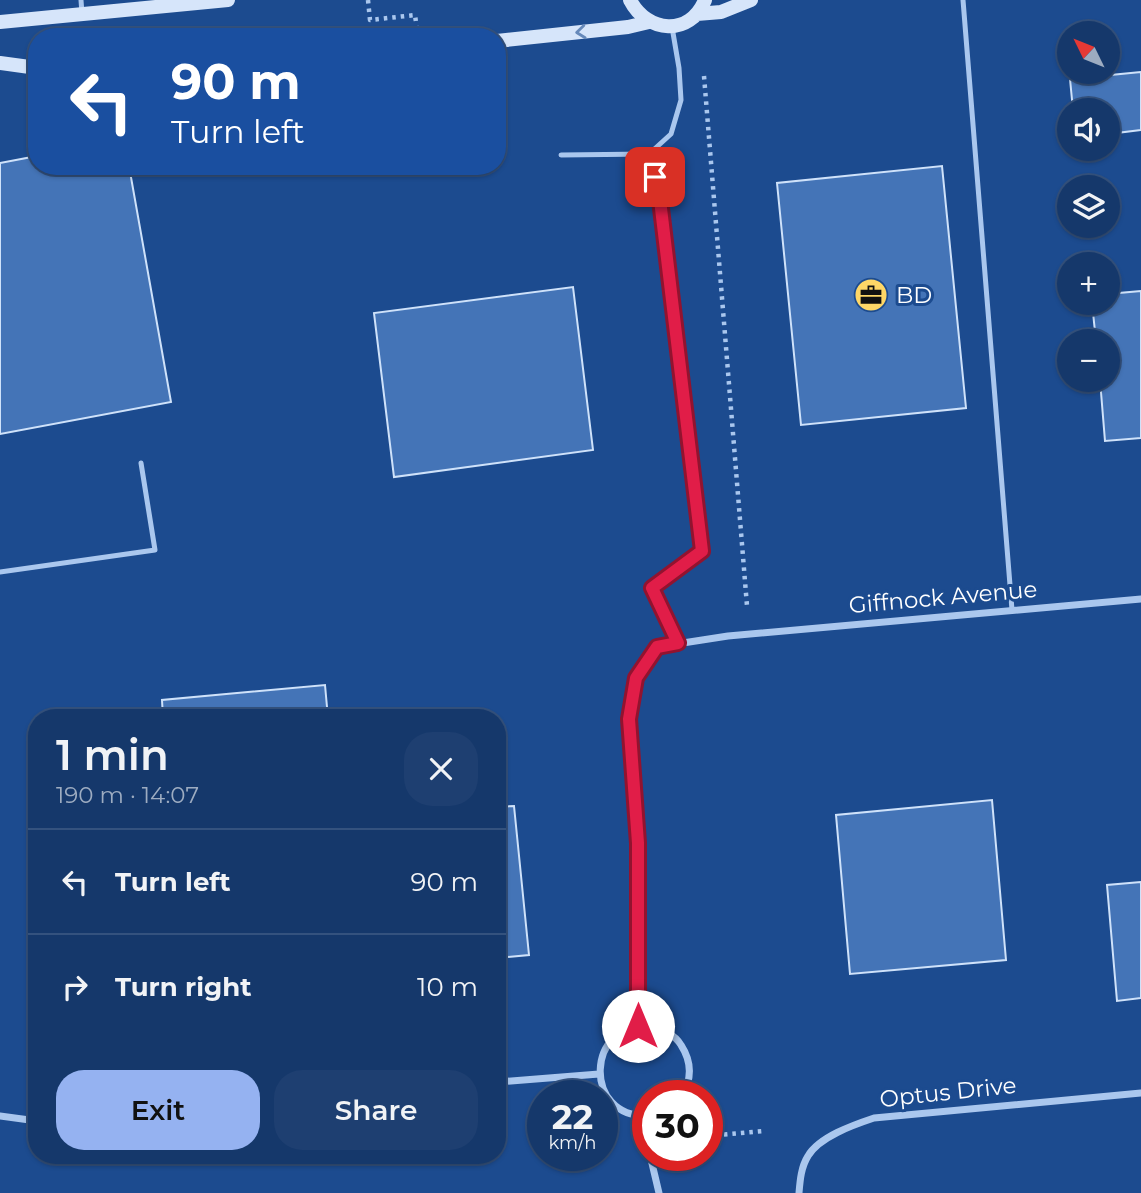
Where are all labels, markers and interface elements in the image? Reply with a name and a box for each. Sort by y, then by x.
north arrow [1057,21,1120,84]
map controls [1057,21,1120,392]
one-way arrow [576,24,587,39]
text: 90 m [171,52,301,111]
icon: left [56,56,147,147]
button: sound [1057,98,1120,161]
text: Turn left [171,112,305,151]
pin [625,147,685,207]
icon: arrive [636,158,674,196]
button: layers [1057,175,1120,238]
button: + [1057,252,1120,315]
office icon: BD [852,276,890,314]
place label: BD [896,281,932,309]
button: − [1057,329,1120,392]
street label: Giffnock Avenue [848,575,1038,619]
text: 1 min [56,729,169,781]
button: close [404,732,478,806]
text: 190 m · 14:07 [56,781,199,809]
icon: left [56,863,94,901]
text: Turn left [115,866,231,898]
text: 90 m [411,866,478,898]
icon: right [56,968,94,1006]
text: Turn right [115,971,251,1003]
text: 10 m [417,971,478,1003]
position arrow [601,989,675,1063]
button: Exit [56,1070,260,1150]
button: Share [274,1070,478,1150]
street label: Optus Drive [878,1071,1018,1113]
speed limit sign: 30 [632,1080,723,1171]
text: 22 [552,1095,593,1138]
text: km/h [548,1132,597,1154]

